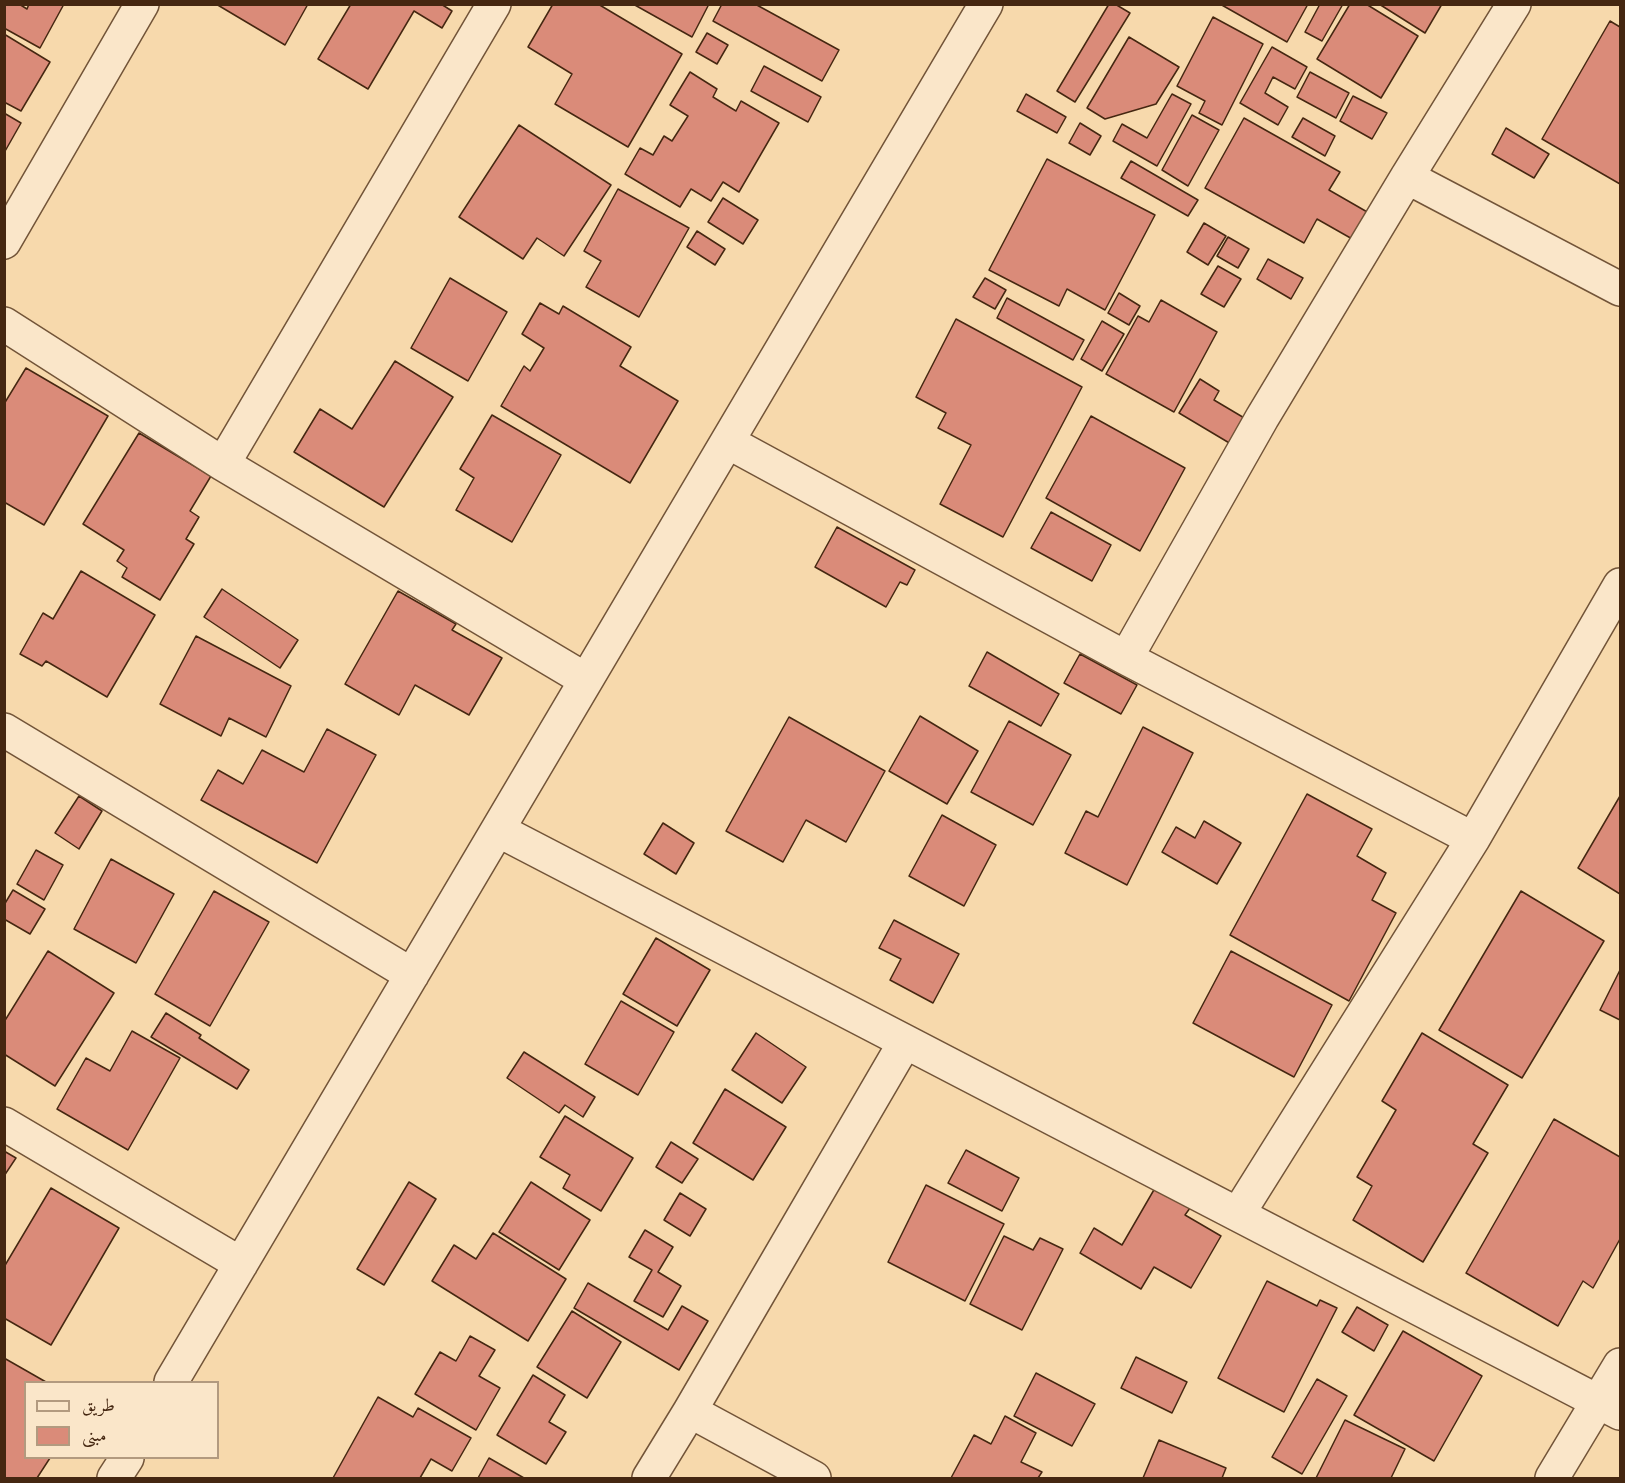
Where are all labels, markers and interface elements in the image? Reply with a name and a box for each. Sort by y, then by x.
legend [24,1381,219,1459]
text: طريق [82,1394,115,1419]
text: مبنى [82,1424,107,1449]

